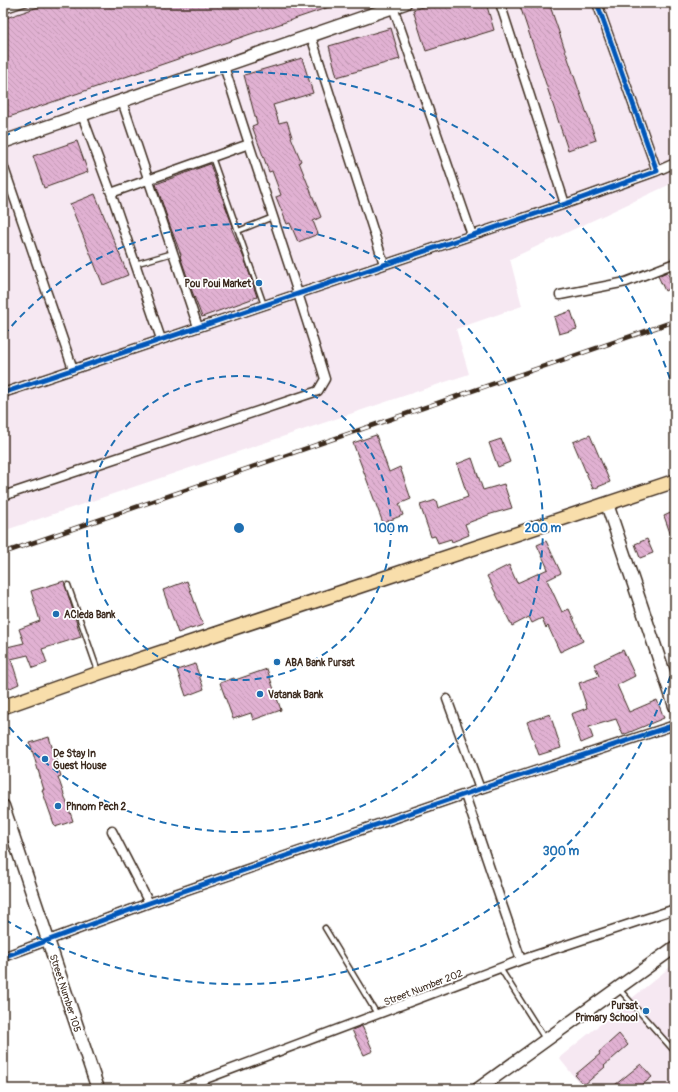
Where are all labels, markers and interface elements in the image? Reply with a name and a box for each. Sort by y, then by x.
place label: Pou Poui Market [184,278,252,290]
marker: Pou Poui Market [254,278,264,288]
centre of rings [232,521,246,535]
text: 100 m [374,521,409,536]
text: 200 m [525,521,562,536]
marker: ACleda Bank [51,609,61,619]
place label: ACleda Bank [64,609,116,621]
marker: ABA Bank Pursat [272,657,282,667]
place label: ABA Bank Pursat [285,657,355,669]
marker: Vatanak Bank [255,689,265,699]
place label: Vatanak Bank [268,689,324,701]
place label: De Stay In Guest House [53,748,107,772]
marker: De Stay In Guest House [40,754,50,764]
marker: Phnom Pech 2 [53,801,63,811]
place label: Phnom Pech 2 [66,801,127,813]
text: 300 m [543,844,580,859]
street label: Street Number 105 [47,953,83,1034]
street label: Street Number 202 [382,967,465,1008]
place label: Pursat Primary School [575,1000,639,1024]
marker: Pursat Primary School [641,1006,651,1016]

